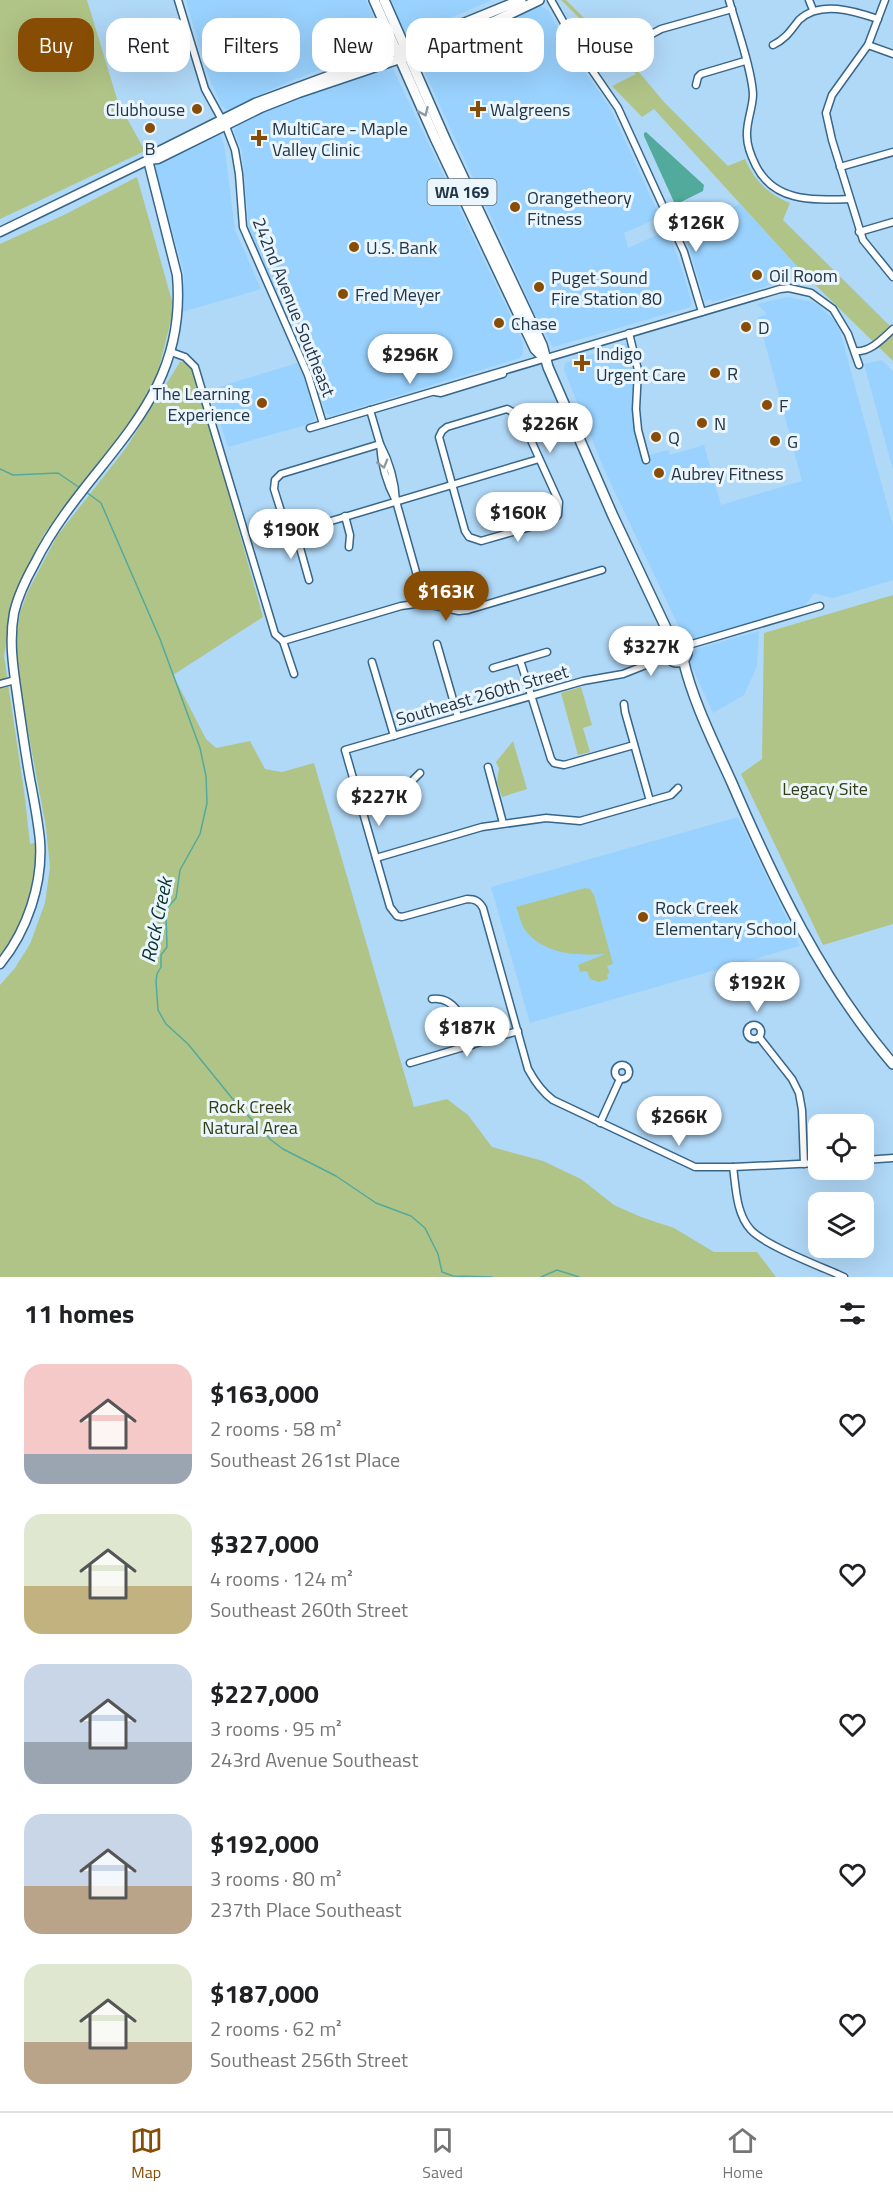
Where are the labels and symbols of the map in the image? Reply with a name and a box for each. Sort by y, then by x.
place label: Clubhouse [106,96,185,123]
place label: Walgreens [490,96,570,123]
marker: Clubhouse [190,102,204,116]
marker: Walgreens [471,102,485,116]
one-way arrow [417,106,429,117]
place label: MultiCare - Maple Valley Clinic [272,115,408,163]
marker: B [143,121,157,135]
marker: MultiCare - Maple Valley Clinic [250,129,268,147]
place label: B [144,135,156,162]
road number: WA 169 [428,179,496,205]
place label: Orangetheory Fitness [527,184,632,232]
marker: Orangetheory Fitness [508,200,522,214]
pin: $126K [654,202,738,253]
street label: 242nd Avenue Southeast [246,213,343,401]
place label: U.S. Bank [366,234,438,261]
marker: U.S. Bank [347,240,361,254]
place label: Oil Room [769,262,838,289]
place label: Puget Sound Fire Station 80 [551,264,662,312]
marker: Oil Room [750,268,764,282]
marker: Puget Sound Fire Station 80 [532,280,546,294]
place label: Fred Meyer [355,281,441,308]
marker: Fred Meyer [336,287,350,301]
place label: Chase [511,310,557,337]
place label: D [758,314,770,341]
marker: Chase [492,316,506,330]
marker: D [739,320,753,334]
pin: $296K [368,334,452,385]
place label: Indigo Urgent Care [596,340,686,388]
marker: Indigo Urgent Care [573,354,591,372]
place label: R [727,360,738,387]
marker: R [708,366,722,380]
place label: The Learning Experience [152,380,250,428]
place label: F [779,392,788,419]
marker: The Learning Experience [255,396,269,410]
marker: F [760,398,774,412]
pin: $226K [508,403,592,454]
place label: N [714,410,726,437]
marker: N [695,416,709,430]
place label: Q [668,424,680,451]
place label: G [787,428,798,455]
marker: Q [649,430,663,444]
marker: G [768,434,782,448]
one-way arrow [376,458,388,469]
place label: Aubrey Fitness [671,460,784,487]
marker: Aubrey Fitness [652,466,666,480]
pin: $160K [476,492,560,543]
pin: $190K [249,509,333,560]
pin: $163K [404,571,488,622]
pin: $327K [609,626,693,677]
street label: Southeast 260th Street [393,657,572,733]
park label: Legacy Site [782,775,868,802]
pin: $227K [337,776,421,827]
water label: Rock Creek [132,873,181,965]
place label: Rock Creek Elementary School [655,894,797,942]
marker: Rock Creek Elementary School [636,910,650,924]
pin: $192K [715,962,799,1013]
pin: $187K [425,1007,509,1058]
park label: Rock Creek Natural Area [202,1093,298,1141]
pin: $266K [637,1096,721,1147]

